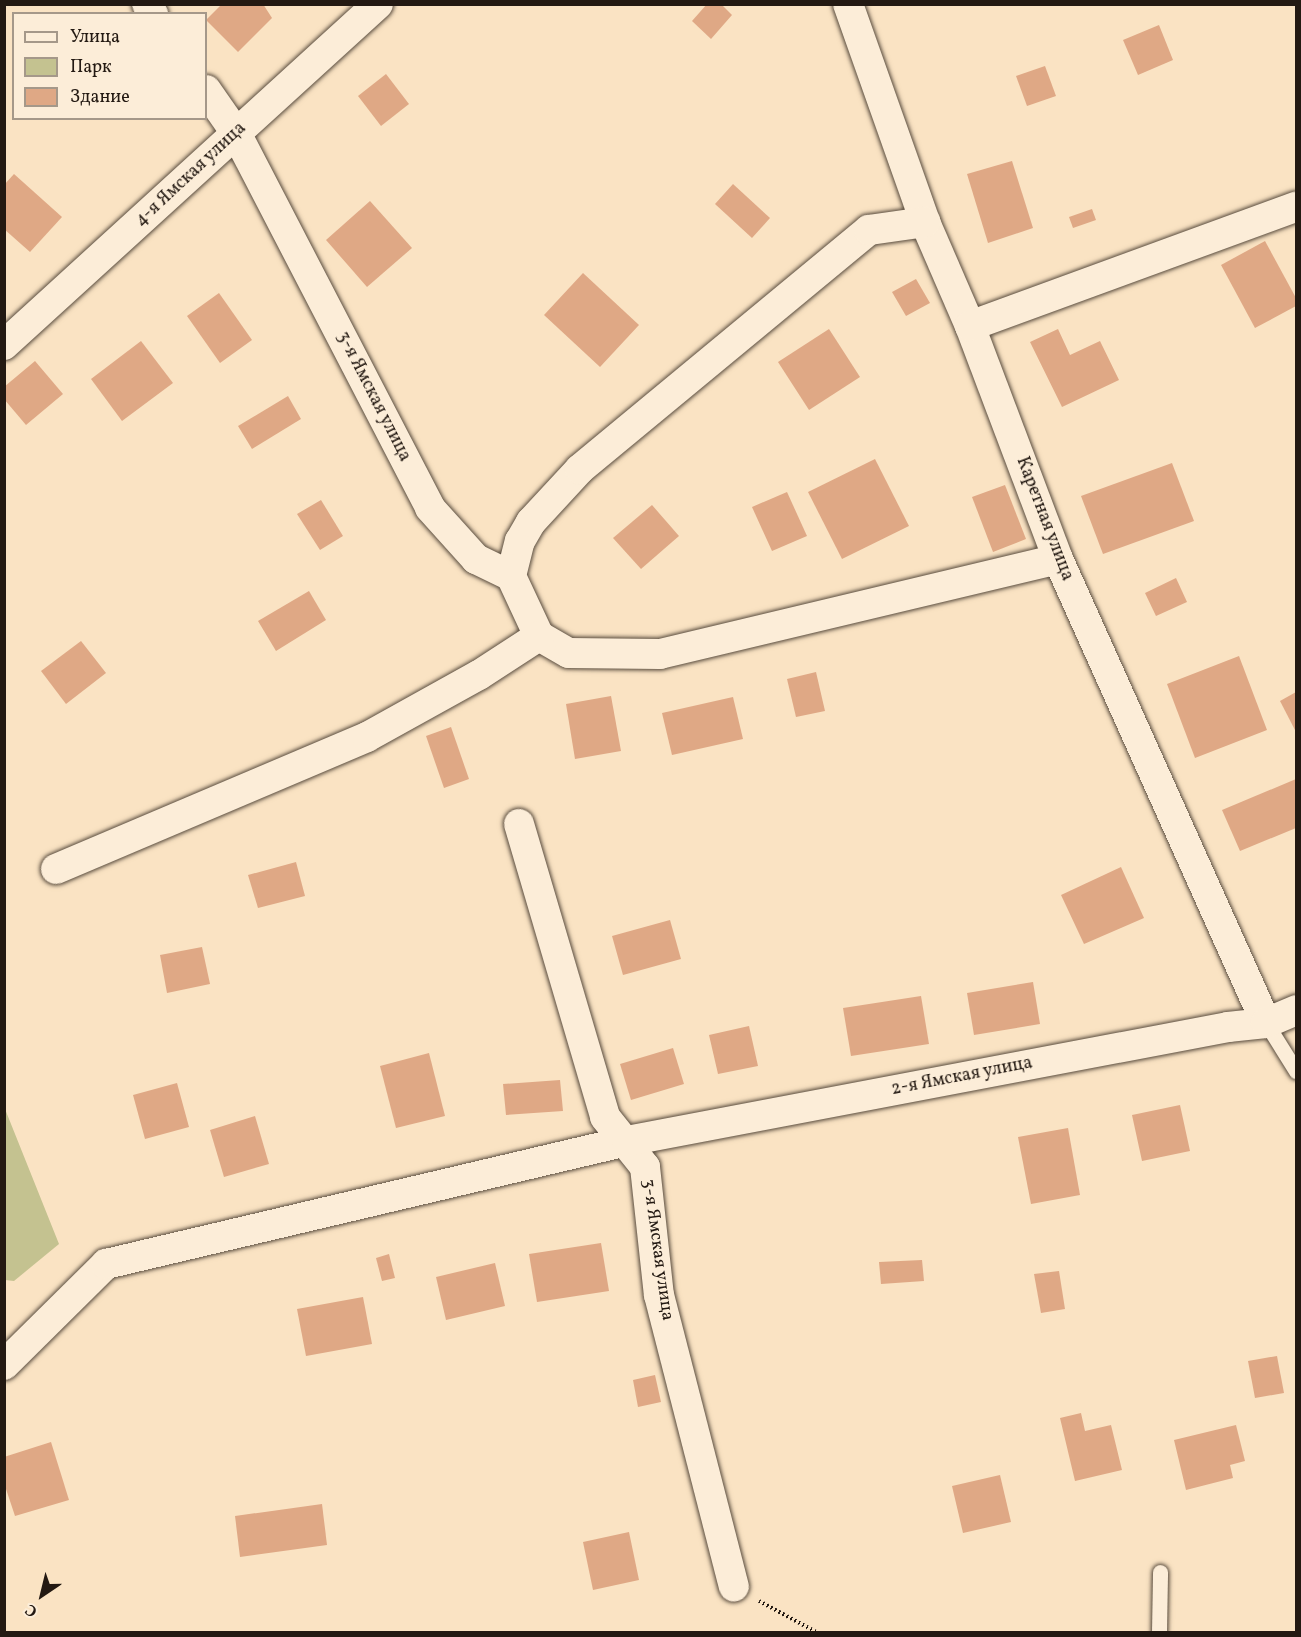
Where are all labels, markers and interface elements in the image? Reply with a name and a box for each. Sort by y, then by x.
legend [12,12,207,120]
text: Улица [70,25,120,50]
text: Парк [70,55,112,80]
text: Здание [70,85,130,110]
street label: 4-я Ямская улица [131,118,251,232]
street label: 3-я Ямская улица [331,328,415,466]
street label: Каретная улица [1010,454,1078,584]
street label: 2-я Ямская улица [889,1053,1035,1101]
street label: 3-я Ямская улица [636,1178,678,1322]
north arrow [12,1565,72,1625]
text: С [21,1598,42,1622]

